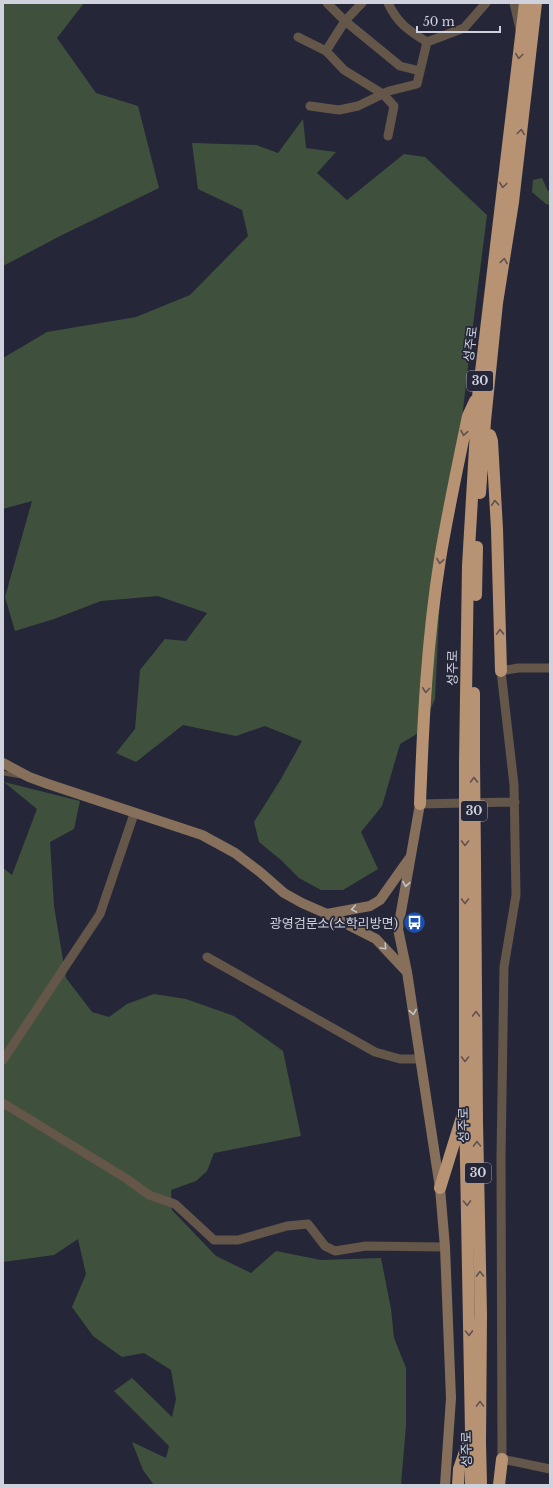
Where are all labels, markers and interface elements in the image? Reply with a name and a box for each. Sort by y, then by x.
scale bar [417,8,500,34]
text: 50 m [423,14,455,29]
one-way arrow [514,53,523,59]
one-way arrow [517,129,526,135]
one-way arrow [499,182,508,188]
one-way arrow [499,258,508,264]
street label: 성주로 [460,325,481,363]
road number: 30 [467,371,493,391]
one-way arrow [461,430,469,436]
one-way arrow [490,499,499,506]
one-way arrow [436,558,445,564]
one-way arrow [495,629,504,635]
street label: 성주로 [444,650,461,686]
one-way arrow [421,687,430,693]
one-way arrow [470,777,478,783]
road number: 30 [461,801,487,821]
one-way arrow [461,840,469,846]
one-way arrow [402,881,411,887]
one-way arrow [461,898,469,904]
one-way arrow [351,904,357,913]
bus stop icon: 광영검문소(소학리방면) [401,910,427,936]
place label: 광영검문소(소학리방면) [270,915,398,932]
one-way arrow [379,942,387,950]
one-way arrow [408,1009,417,1015]
one-way arrow [472,1011,480,1017]
one-way arrow [461,1056,469,1062]
street label: 성주로 [455,1107,472,1143]
one-way arrow [473,1141,481,1147]
road number: 30 [465,1163,491,1183]
one-way arrow [463,1200,471,1206]
one-way arrow [476,1271,484,1277]
one-way arrow [465,1330,473,1336]
one-way arrow [476,1401,484,1407]
street label: 성주로 [458,1431,475,1467]

